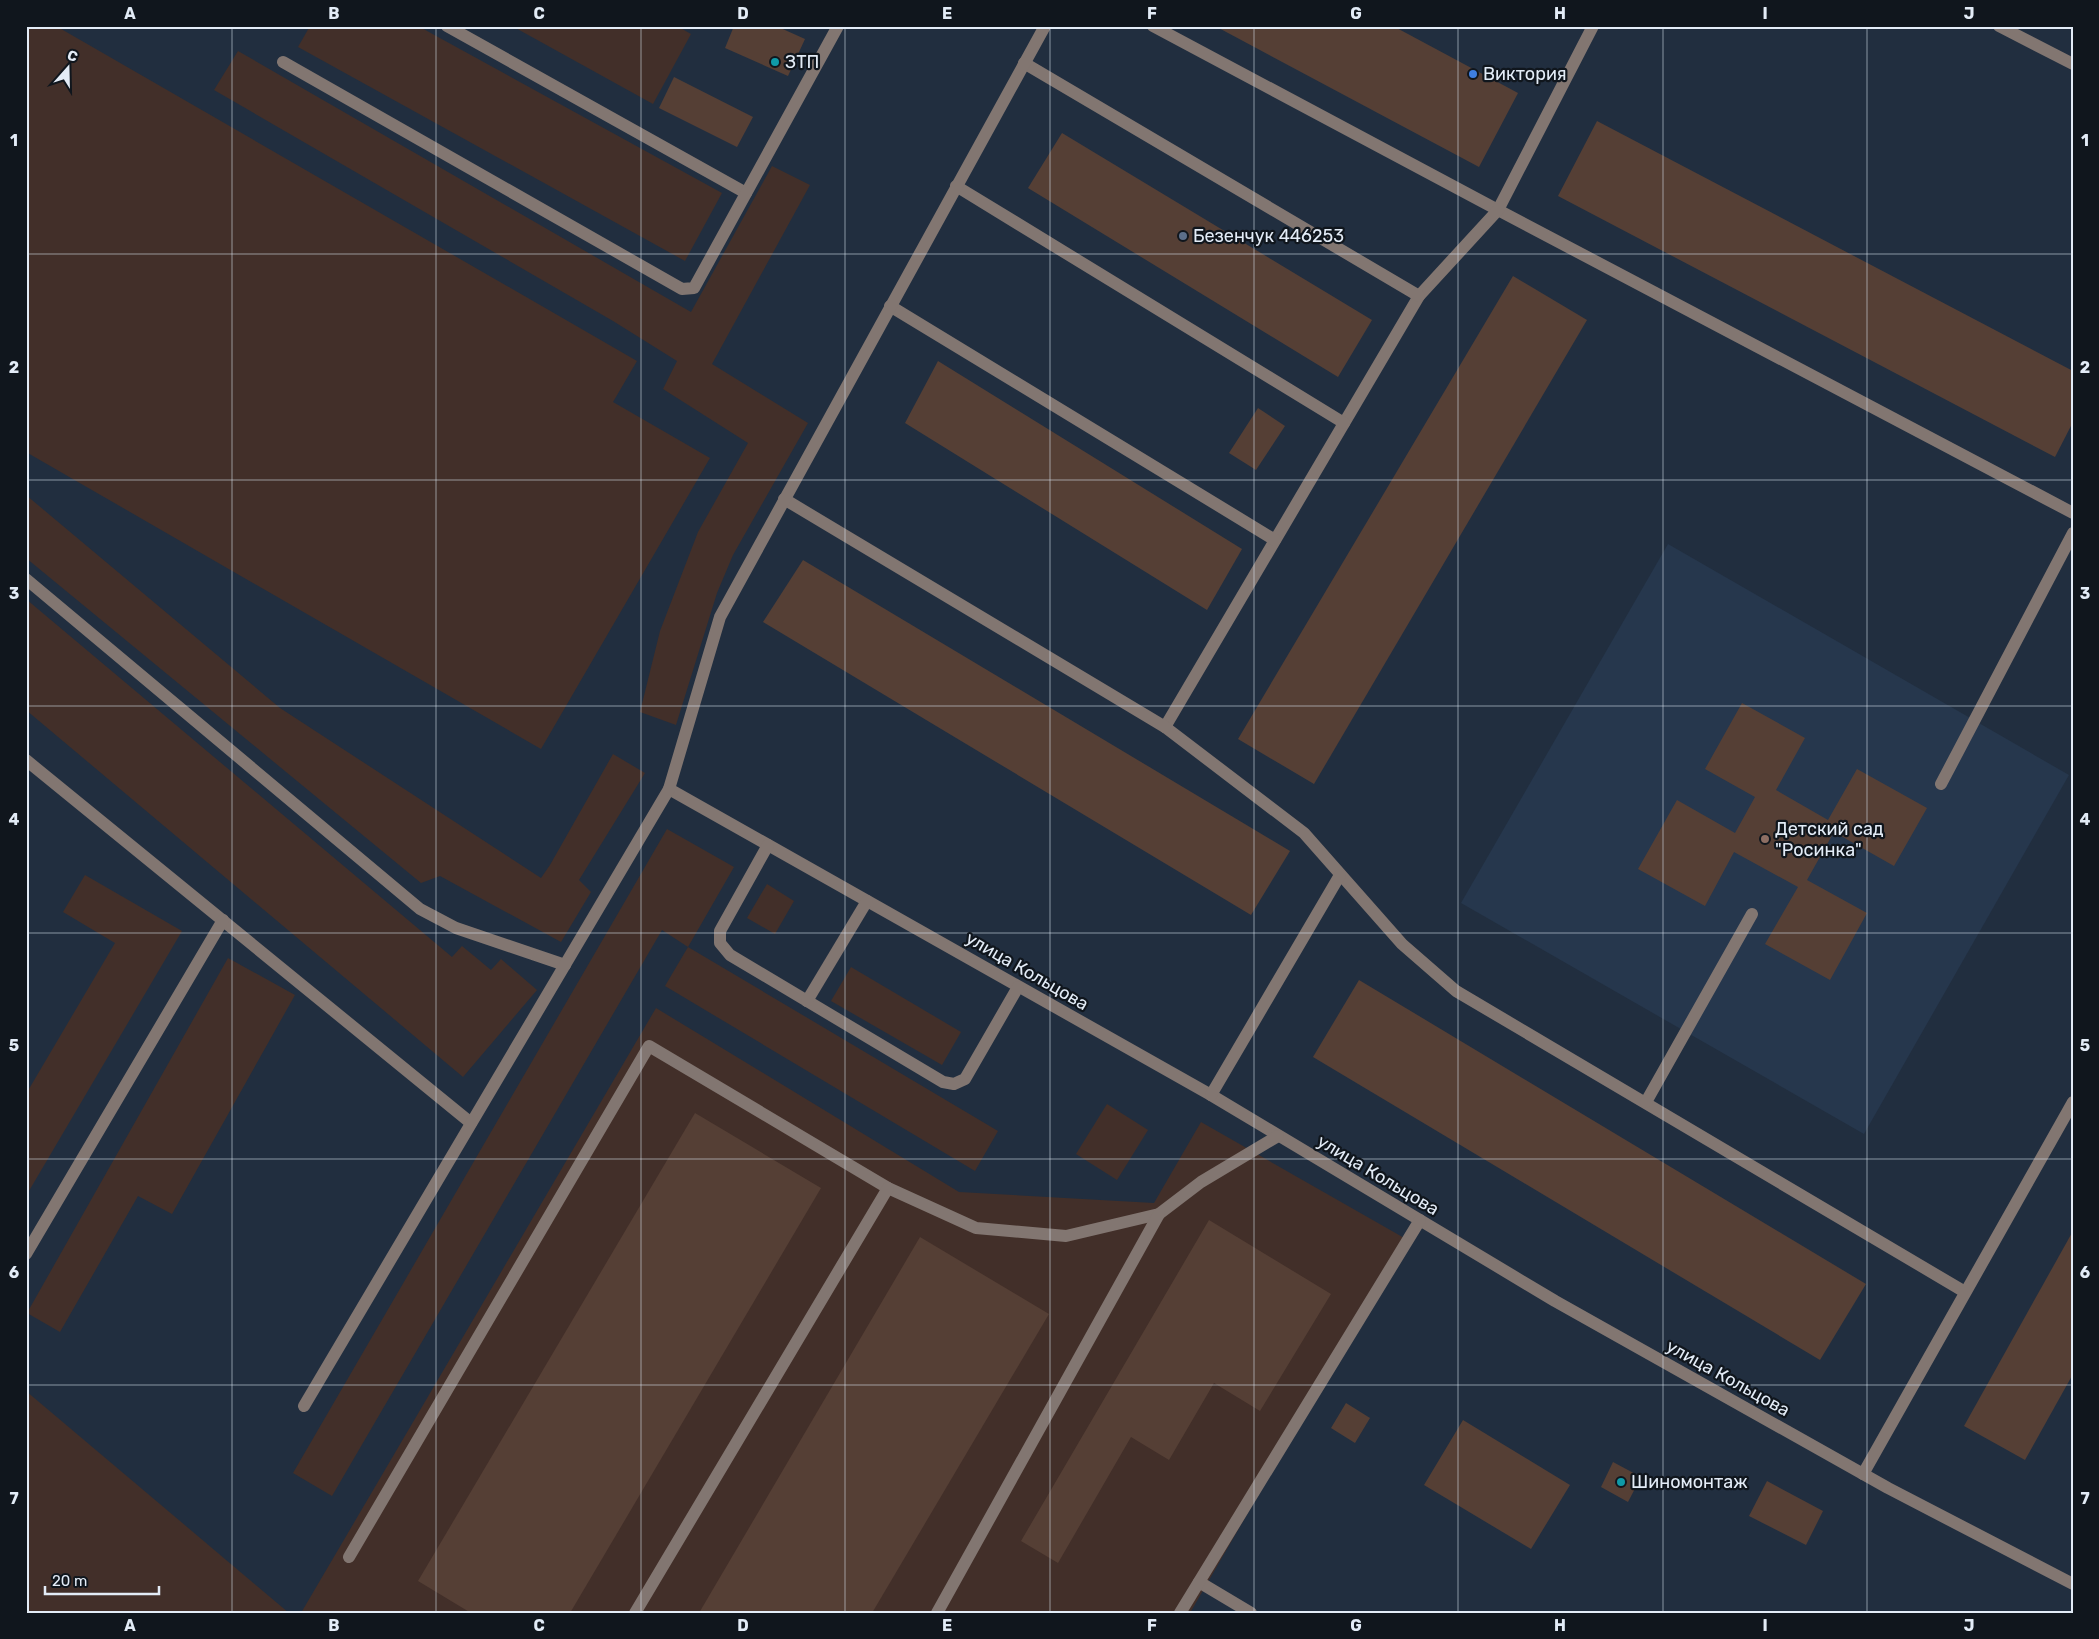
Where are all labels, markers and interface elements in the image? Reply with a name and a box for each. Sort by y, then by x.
text: A [124,4,136,23]
text: B [328,4,340,23]
text: C [533,4,545,23]
text: D [737,4,749,23]
text: E [942,4,952,23]
text: F [1147,4,1157,23]
text: G [1350,4,1362,23]
text: H [1554,4,1566,23]
text: I [1762,4,1768,23]
text: J [1964,4,1974,23]
north arrow [42,42,92,92]
text: С [65,47,80,66]
place label: ЗТП [785,51,819,73]
marker: ЗТП [769,56,781,68]
place label: Виктория [1483,63,1567,85]
marker: Виктория [1467,68,1479,80]
text: 1 [10,131,18,150]
text: 1 [2081,131,2089,150]
place label: Безенчук 446253 [1193,225,1344,247]
marker: Безенчук 446253 [1177,230,1189,242]
text: 2 [9,358,19,377]
text: 2 [2080,358,2090,377]
text: 3 [9,584,19,603]
text: 3 [2080,584,2090,603]
text: 4 [9,810,20,829]
text: 4 [2080,810,2091,829]
place label: Детский сад "Росинка" [1775,818,1884,861]
marker: Детский сад "Росинка" [1759,833,1771,845]
street label: улица Кольцова [962,927,1092,1015]
text: 5 [9,1036,19,1055]
text: 5 [2080,1036,2090,1055]
street label: улица Кольцова [1313,1130,1443,1220]
text: 6 [9,1263,19,1282]
text: 6 [2080,1263,2090,1282]
street label: улица Кольцова [1662,1335,1794,1421]
place label: Шиномонтаж [1631,1471,1748,1493]
marker: Шиномонтаж [1615,1476,1627,1488]
text: 7 [9,1489,19,1508]
text: 7 [2080,1489,2090,1508]
scale bar [45,1564,159,1596]
text: 20 m [52,1572,87,1590]
text: A [124,1616,136,1635]
text: B [328,1616,340,1635]
text: C [533,1616,545,1635]
text: D [737,1616,749,1635]
text: E [942,1616,952,1635]
text: F [1147,1616,1157,1635]
text: G [1350,1616,1362,1635]
text: H [1554,1616,1566,1635]
text: I [1762,1616,1768,1635]
text: J [1964,1616,1974,1635]

